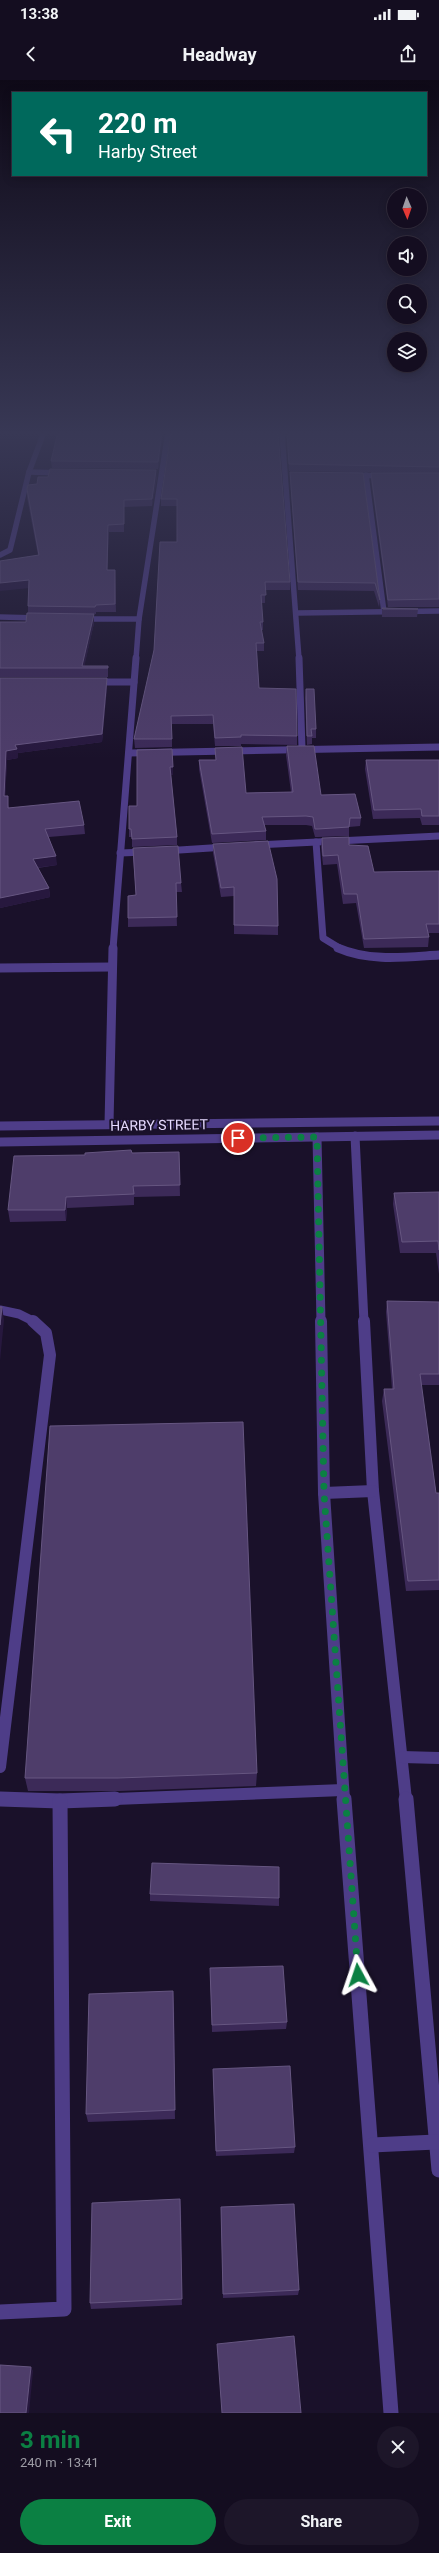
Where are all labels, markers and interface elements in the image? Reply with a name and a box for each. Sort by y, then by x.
text: 13:38 [20,5,59,23]
icon: back [20,43,42,65]
icon: share [397,43,419,65]
text: Headway [183,44,256,65]
text: 220 m [98,107,177,140]
icon: left [32,108,84,160]
text: Harby Street [98,141,197,162]
north arrow [387,188,427,228]
map controls [387,188,427,372]
button: sound [387,236,427,276]
button: search [387,284,427,324]
button: layers [387,332,427,372]
street label: HARBY STREET [110,1116,209,1134]
pin [221,1121,255,1155]
icon: arrive [227,1127,249,1149]
position arrow [337,1954,379,1996]
text: 3 min [20,2426,80,2454]
button: close [377,2426,419,2468]
text: 240 m · 13:41 [20,2455,99,2470]
button: Exit [20,2499,216,2545]
button: Share [224,2499,419,2545]

